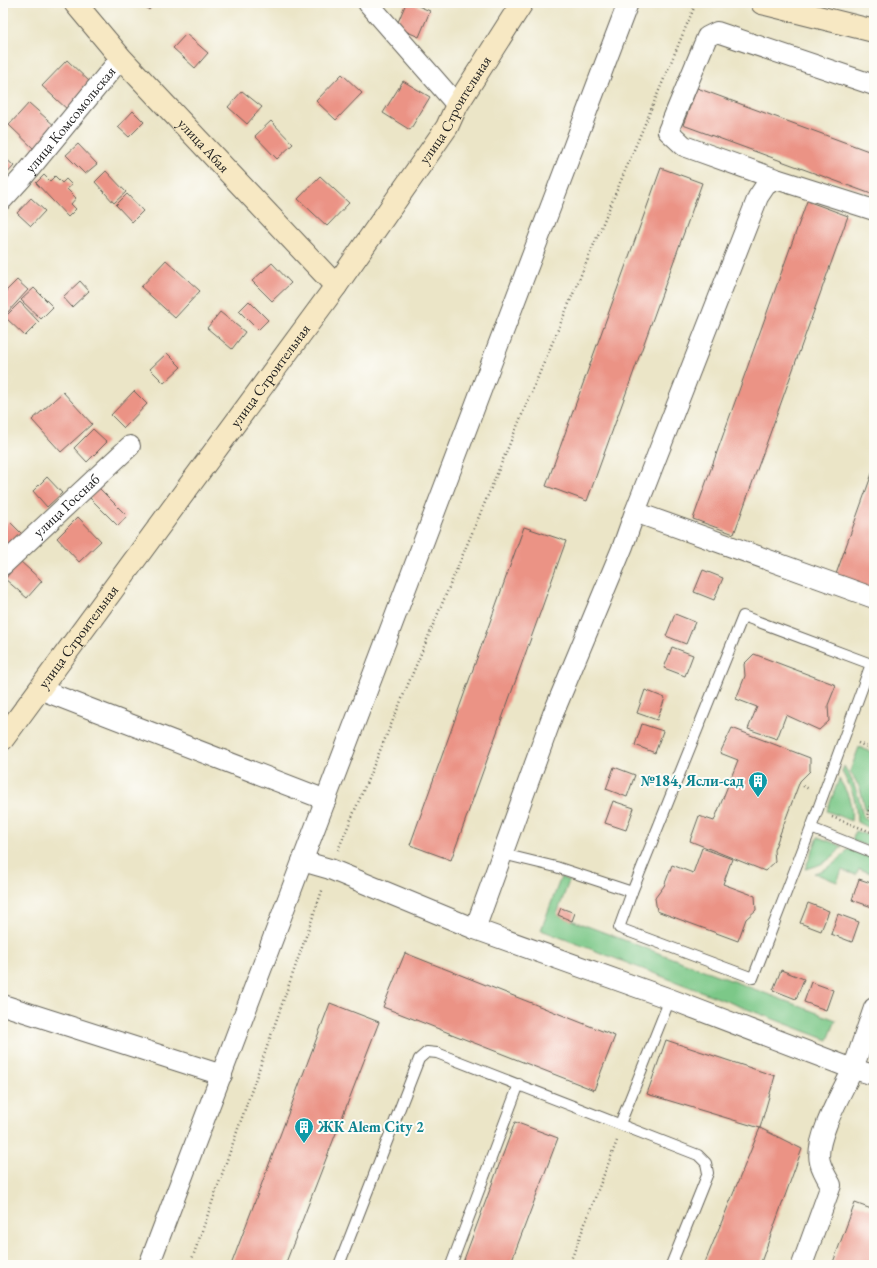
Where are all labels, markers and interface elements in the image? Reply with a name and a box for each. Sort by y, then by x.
street label: улица Строительная [414,52,495,167]
street label: улица Комсомольская [20,62,120,177]
street label: улица Абая [174,114,234,176]
street label: улица Строительная [225,320,314,431]
street label: улица Госснаб [29,469,103,541]
street label: улица Строительная [34,581,122,692]
building icon: №184, Ясли-сад [747,770,769,798]
place label: №184, Ясли-сад [641,771,744,790]
building icon: ЖК Alem City 2 [293,1116,315,1144]
place label: ЖК Alem City 2 [317,1117,424,1136]

